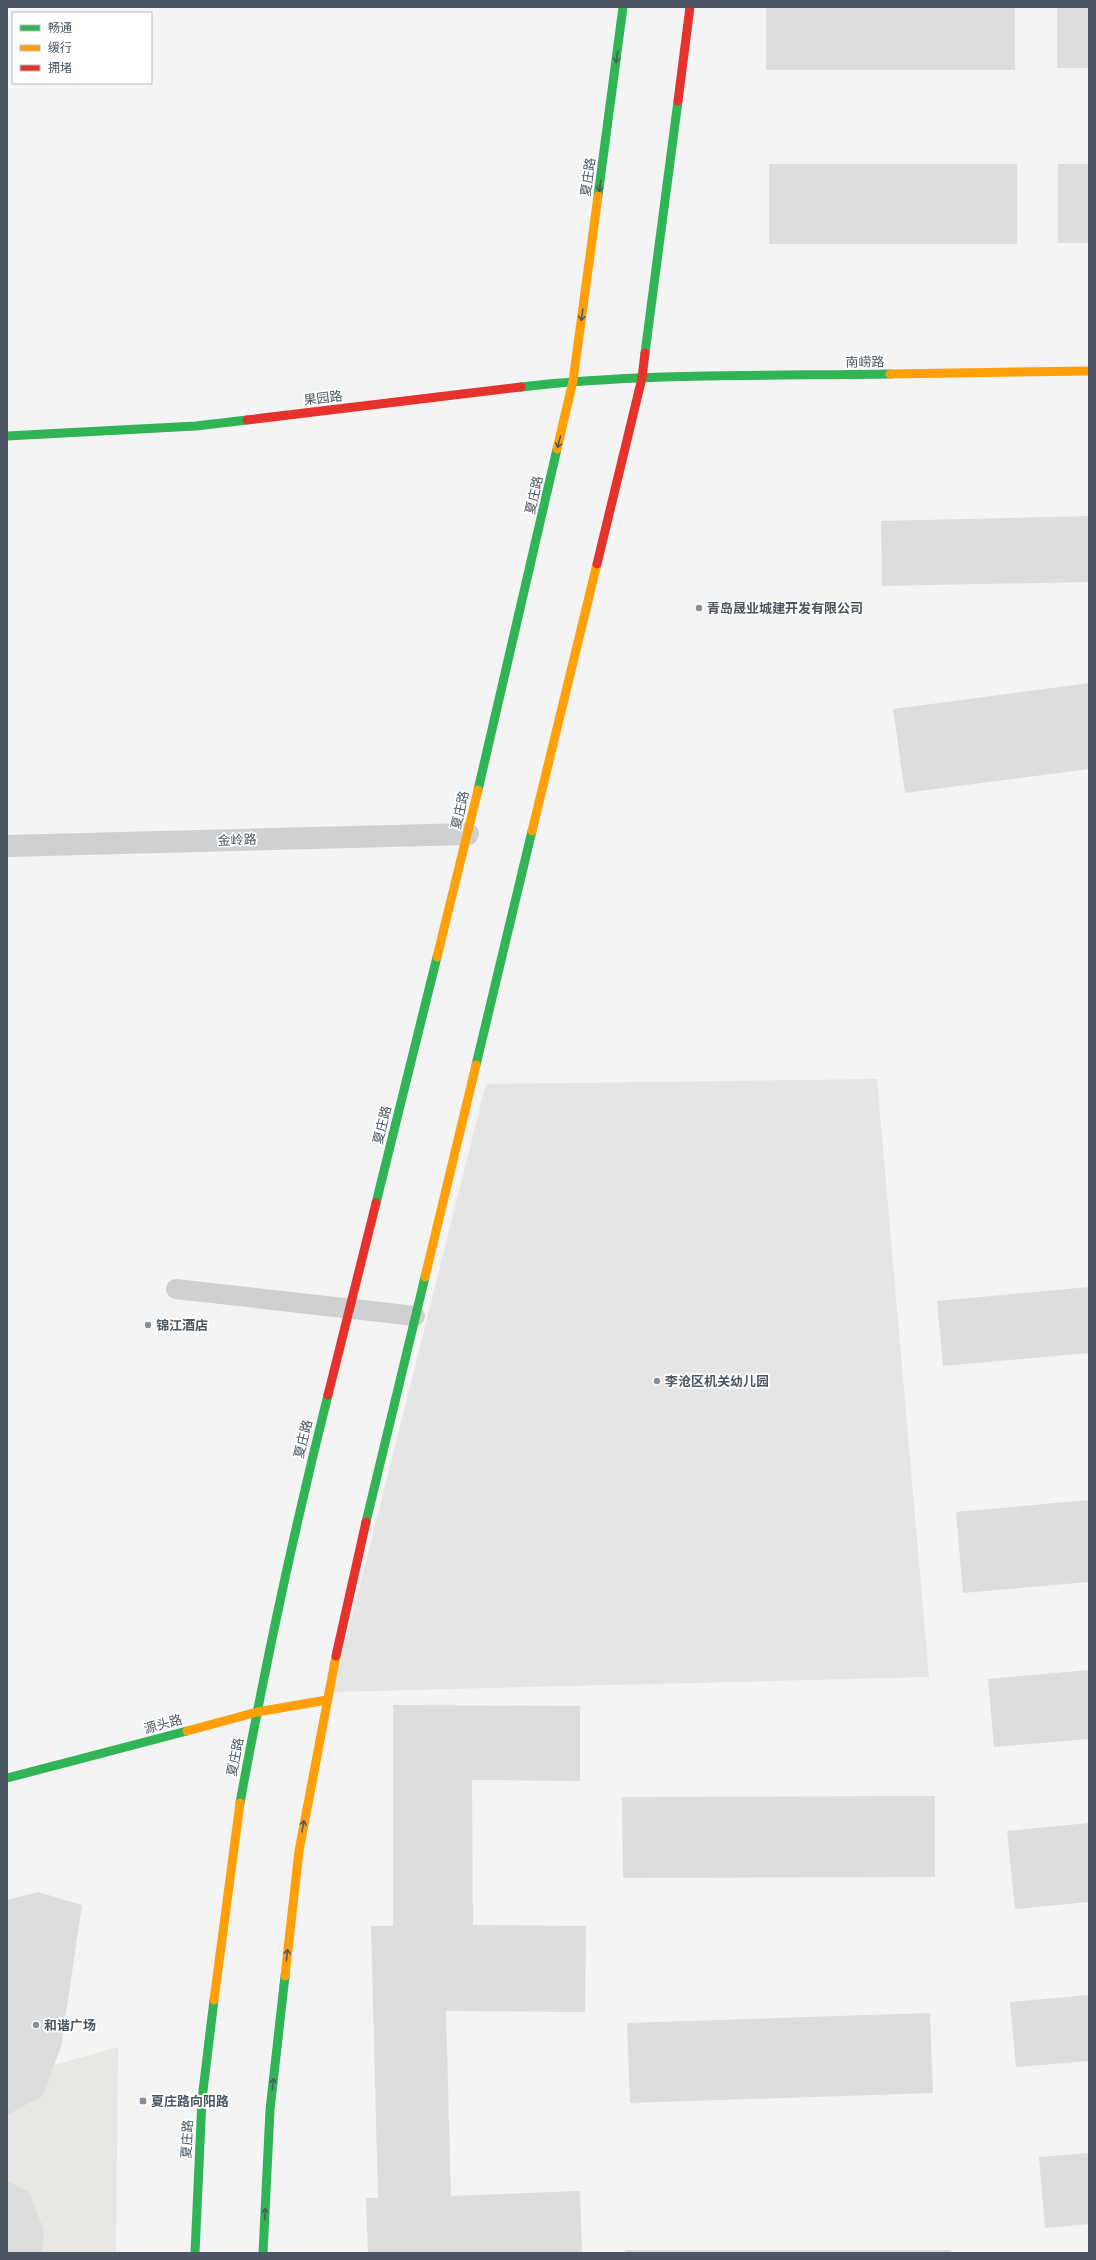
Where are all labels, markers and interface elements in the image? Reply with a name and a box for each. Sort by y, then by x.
legend [12,12,152,84]
text: 畅通 [48,21,72,35]
text: 缓行 [48,41,72,55]
one-way arrow [613,50,621,63]
text: 拥堵 [48,61,72,75]
street label: 夏庄路 [578,157,598,197]
one-way arrow [596,179,604,192]
one-way arrow [578,308,586,321]
street label: 南崂路 [845,354,885,370]
street label: 果园路 [303,388,343,408]
one-way arrow [555,436,563,449]
street label: 夏庄路 [522,474,546,516]
place label: 青岛晟业城建开发有限公司 [707,601,863,616]
marker: 青岛晟业城建开发有限公司 [694,603,704,613]
street label: 夏庄路 [448,789,472,831]
street label: 金岭路 [217,832,257,848]
street label: 夏庄路 [370,1104,394,1146]
place label: 锦江酒店 [156,1318,208,1333]
marker: 锦江酒店 [143,1320,153,1330]
place label: 李沧区机关幼儿园 [665,1374,769,1389]
marker: 李沧区机关幼儿园 [652,1376,662,1386]
street label: 夏庄路 [291,1418,315,1460]
street label: 源头路 [142,1712,184,1736]
street label: 夏庄路 [224,1736,246,1778]
one-way arrow [300,1820,308,1833]
one-way arrow [283,1949,291,1962]
place label: 和谐广场 [44,2018,96,2033]
marker: 和谐广场 [31,2020,41,2030]
one-way arrow [269,2078,277,2091]
place label: 夏庄路向阳路 [151,2094,229,2109]
marker: 夏庄路向阳路 [138,2096,148,2106]
street label: 夏庄路 [178,2119,196,2159]
one-way arrow [261,2208,269,2221]

